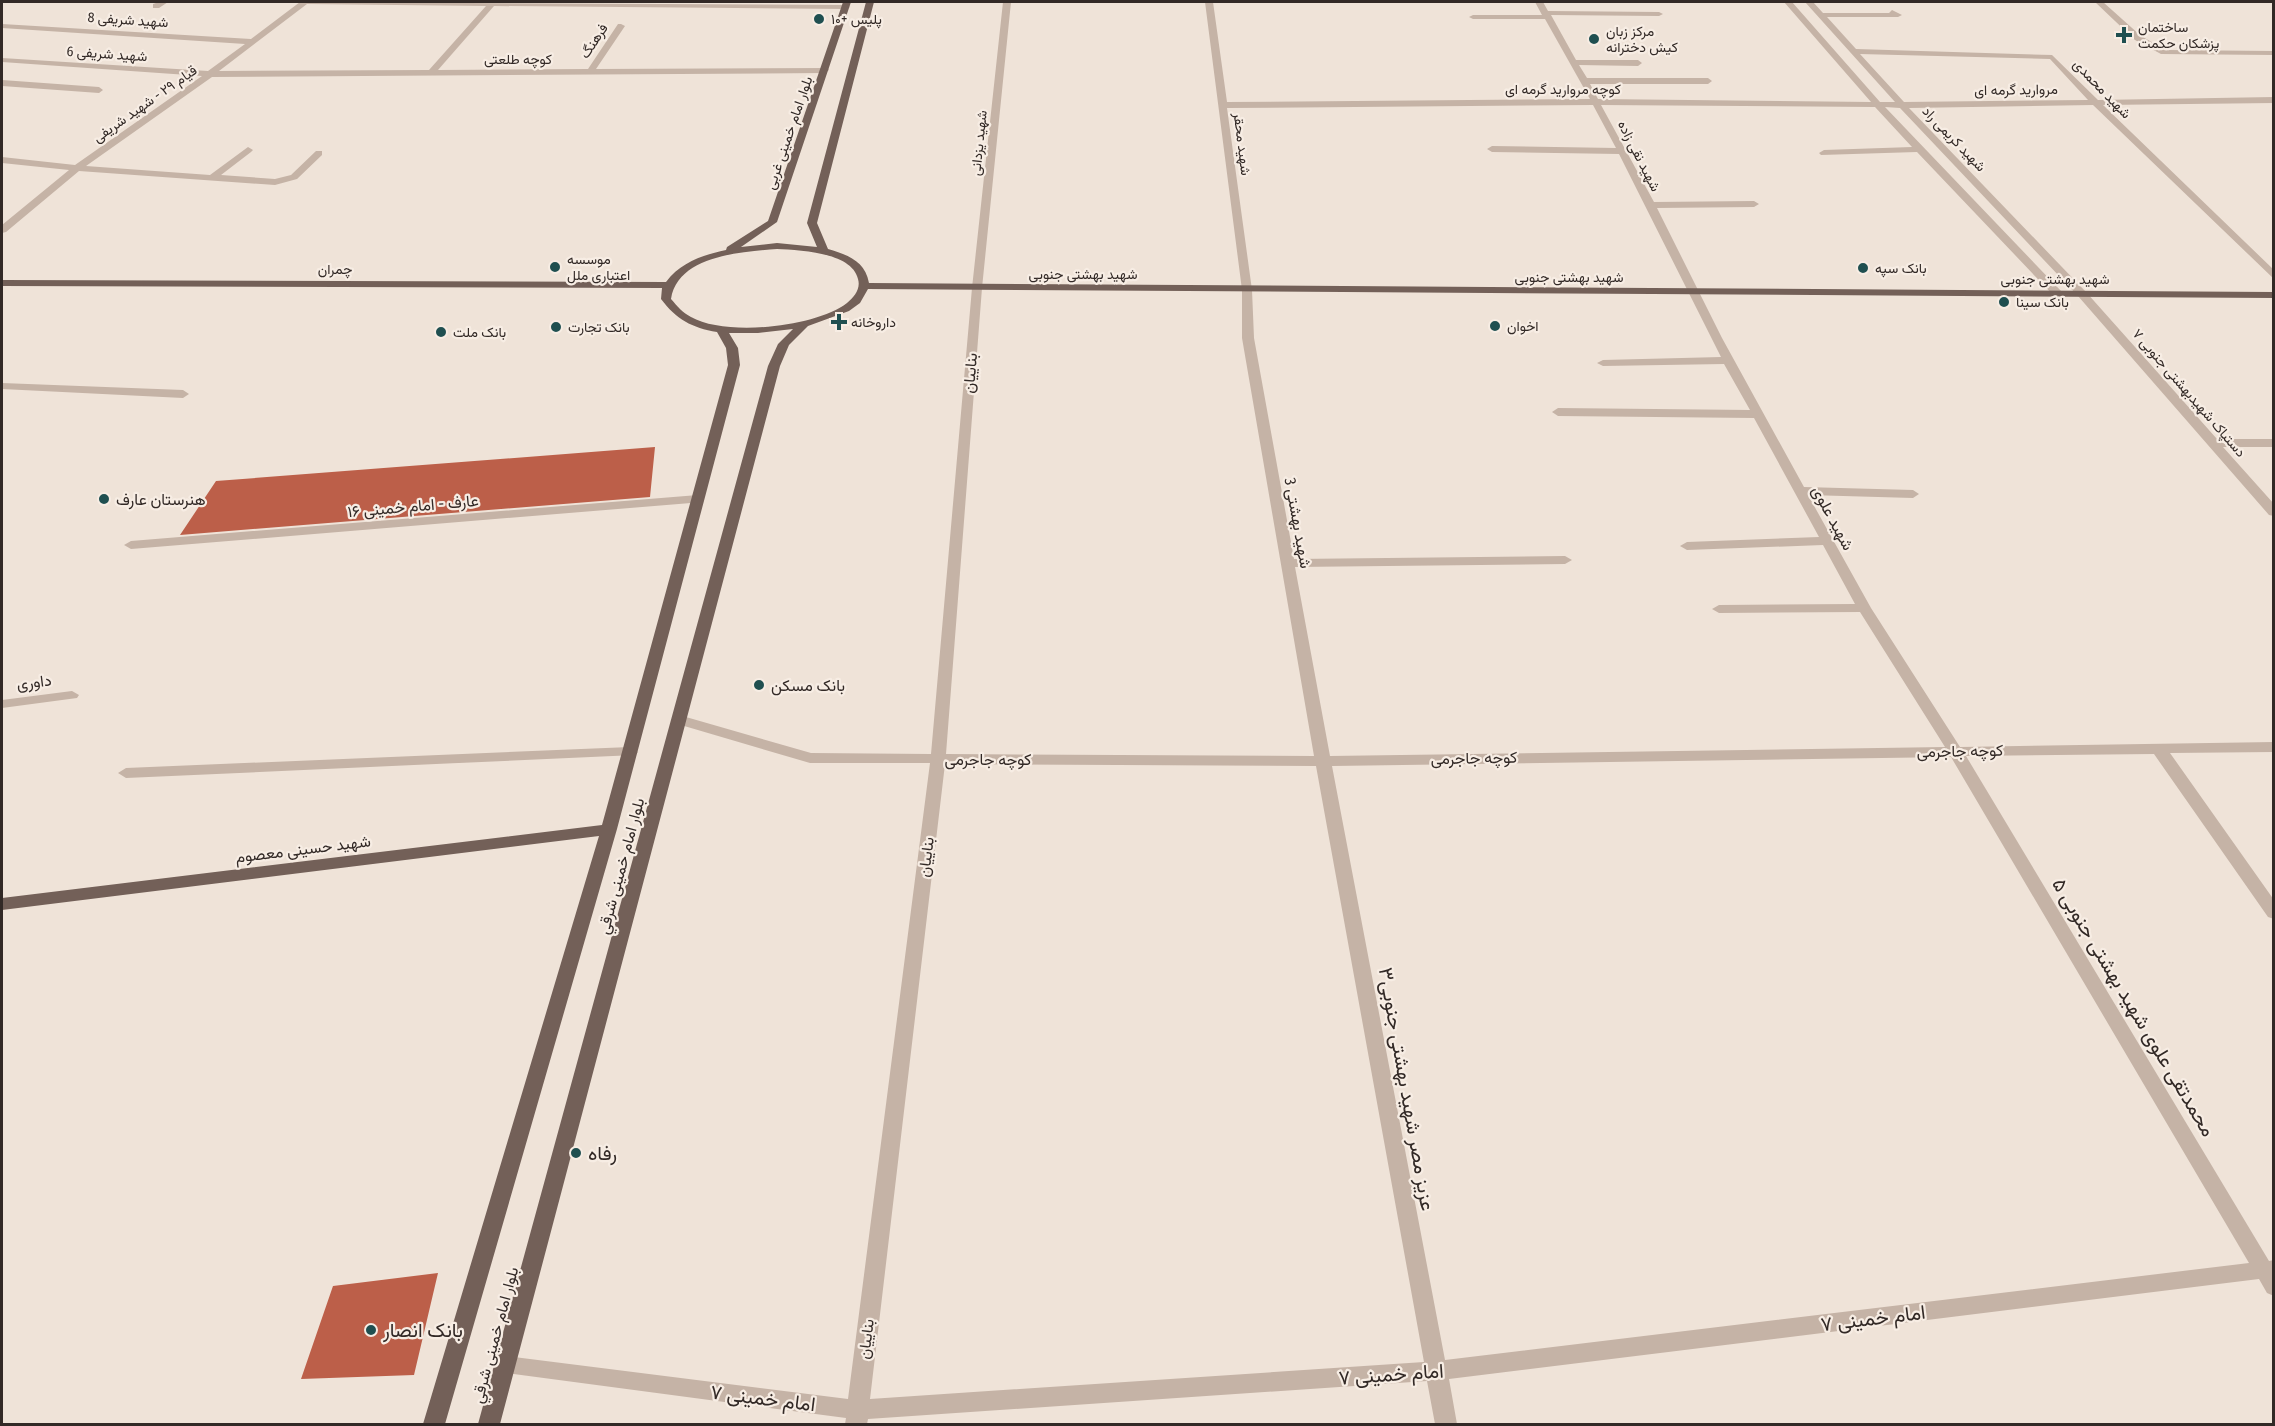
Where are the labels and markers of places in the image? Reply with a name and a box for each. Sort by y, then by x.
place label: پلیس +۱۰ [831,11,882,29]
marker: پلیس +۱۰ [812,12,826,26]
place label: ساختمان پزشکان حکمت [2138,19,2219,53]
place label: مرکز زبان کیش دخترانه [1606,23,1678,56]
marker: ساختمان پزشکان حکمت [2115,26,2133,44]
marker: مرکز زبان کیش دخترانه [1587,32,1601,46]
place label: موسسه اعتباری ملل [567,251,630,284]
marker: موسسه اعتباری ملل [548,260,562,274]
place label: بانک سپه [1875,260,1927,278]
marker: بانک سپه [1856,261,1870,275]
place label: بانک سینا [2016,294,2069,311]
marker: بانک سینا [1997,295,2011,309]
place label: داروخانه [851,314,896,331]
marker: داروخانه [832,315,846,329]
place label: اخوان [1507,318,1539,335]
place label: بانک تجارت [568,319,630,336]
marker: اخوان [1488,319,1502,333]
marker: بانک تجارت [549,320,563,334]
place label: بانک ملت [453,324,506,341]
marker: بانک ملت [434,325,448,339]
place label: هنرستان عارف [116,490,206,510]
marker: هنرستان عارف [97,492,111,506]
place label: بانک مسکن [771,676,845,696]
marker: بانک مسکن [752,678,766,692]
place label: رفاه [588,1141,617,1166]
marker: رفاه [569,1146,583,1160]
place label: بانک انصار [382,1318,463,1343]
marker: بانک انصار [364,1323,378,1337]

